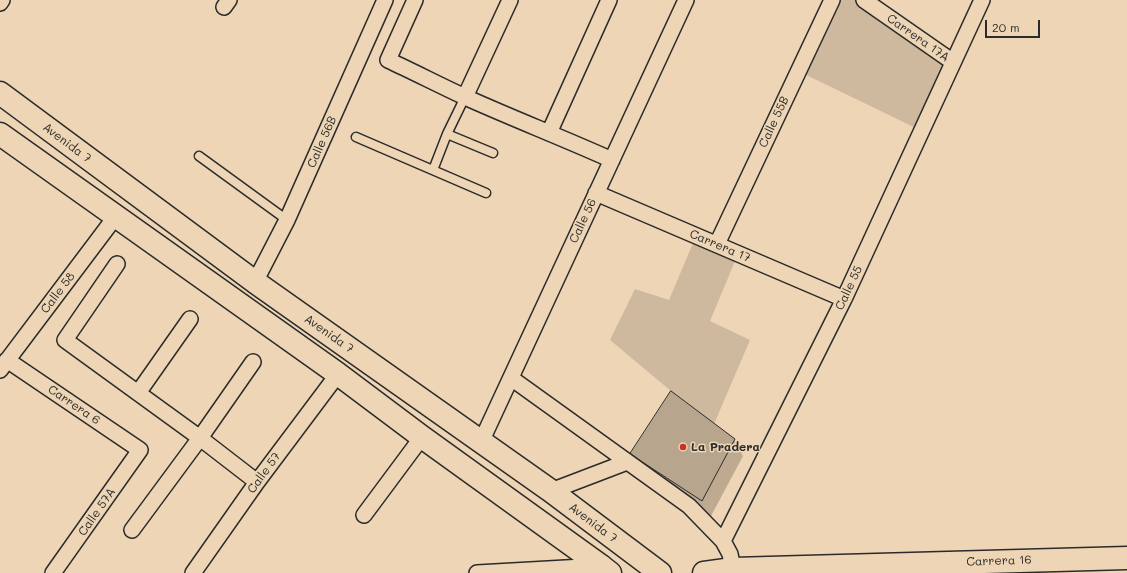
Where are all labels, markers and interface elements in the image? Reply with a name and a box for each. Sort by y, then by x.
street label: Carrera 17A [884,11,952,65]
scale bar [987,12,1042,38]
text: 20 m [992,19,1020,35]
street label: Calle 55B [756,94,792,150]
street label: Calle 56B [304,114,340,170]
street label: Avenida 7 [40,120,94,166]
street label: Calle 56 [566,196,600,246]
street label: Carrera 17 [687,227,753,265]
street label: Calle 55 [832,264,866,312]
street label: Calle 58 [38,270,78,316]
street label: Avenida 7 [302,312,356,356]
street label: Carrera 6 [45,382,103,428]
place label: La Pradera [691,440,760,454]
marker: La Pradera [678,442,688,452]
street label: Calle 57 [244,450,284,496]
street label: Calle 57A [75,485,119,539]
street label: Avenida 7 [566,500,620,546]
street label: Carrera 16 [966,553,1032,569]

